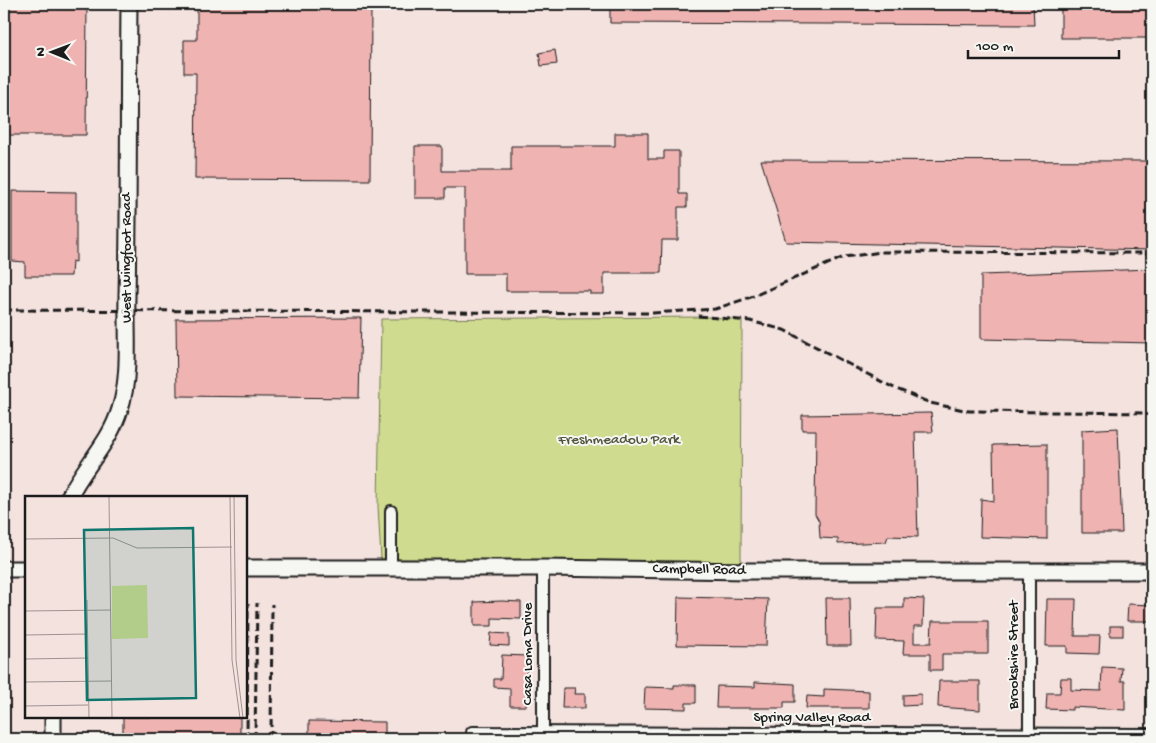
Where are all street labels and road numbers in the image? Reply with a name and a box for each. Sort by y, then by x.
street label: West Wingfoot Road [118,192,136,323]
street label: Campbell Road [652,560,747,580]
street label: Brookshire Street [1005,599,1023,710]
street label: Casa Loma Drive [519,603,537,705]
street label: Spring Valley Road [754,709,872,727]

